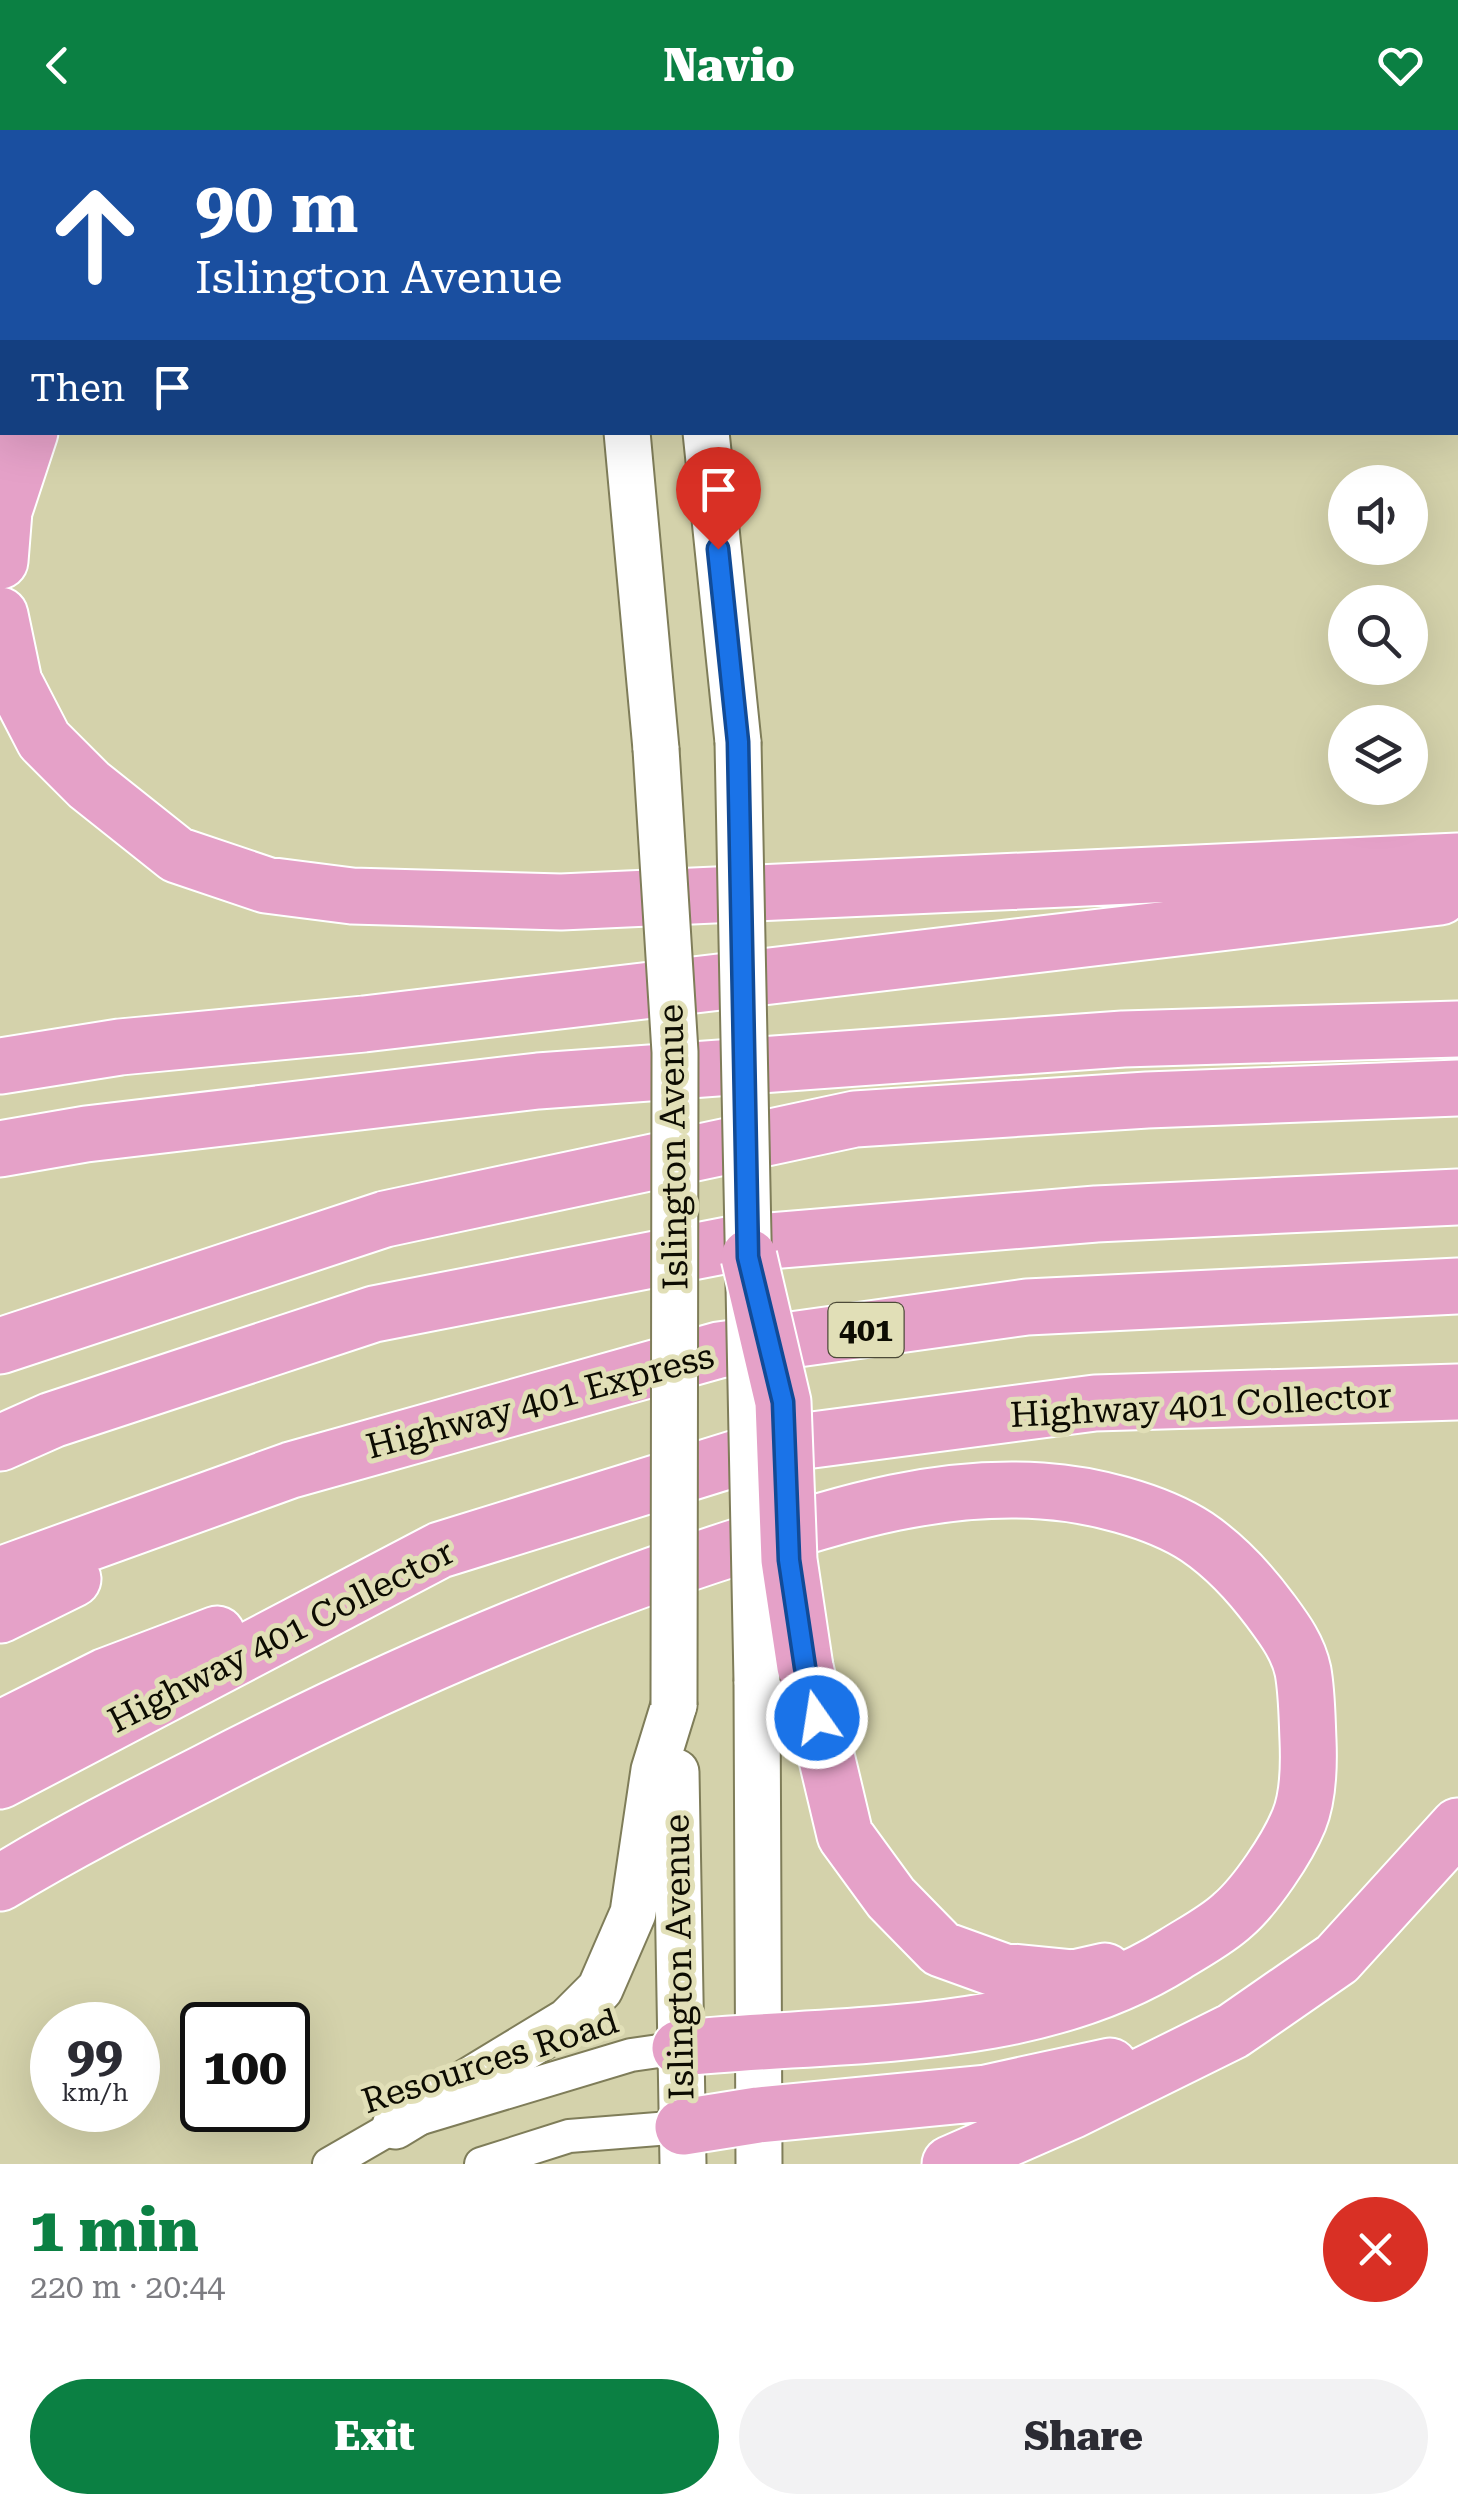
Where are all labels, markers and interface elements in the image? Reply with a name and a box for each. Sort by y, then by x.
icon: back [30,38,85,93]
icon: heart [1373,38,1428,93]
text: Navio [663,39,795,92]
text: 90 m [195,167,359,249]
icon: ahead [30,170,160,300]
text: Islington Avenue [195,251,562,304]
icon: arrive [145,360,200,415]
text: Then [30,366,125,410]
pin [676,447,761,550]
icon: arrive [691,462,746,517]
map controls [1328,465,1428,805]
button: sound [1328,465,1428,565]
button: search [1328,585,1428,685]
button: layers [1328,705,1428,805]
street label: Islington Avenue [651,1004,696,1290]
road number: 401 [828,1303,904,1357]
street label: Highway 401 Express [362,1335,718,1468]
street label: Highway 401 Collector [1009,1375,1393,1436]
street label: Highway 401 Collector [102,1531,461,1741]
position arrow [765,1666,869,1770]
street label: Islington Avenue [657,1814,702,2100]
street label: Resources Road [357,2001,623,2122]
speed limit sign: 100 [180,2002,310,2132]
text: 99 [67,2026,123,2084]
text: km/h [62,2078,128,2107]
text: 1 min [30,2195,199,2266]
button: close [1323,2197,1428,2302]
text: 220 m · 20:44 [30,2268,225,2306]
button: Exit [30,2379,719,2494]
button: Share [739,2379,1428,2494]

